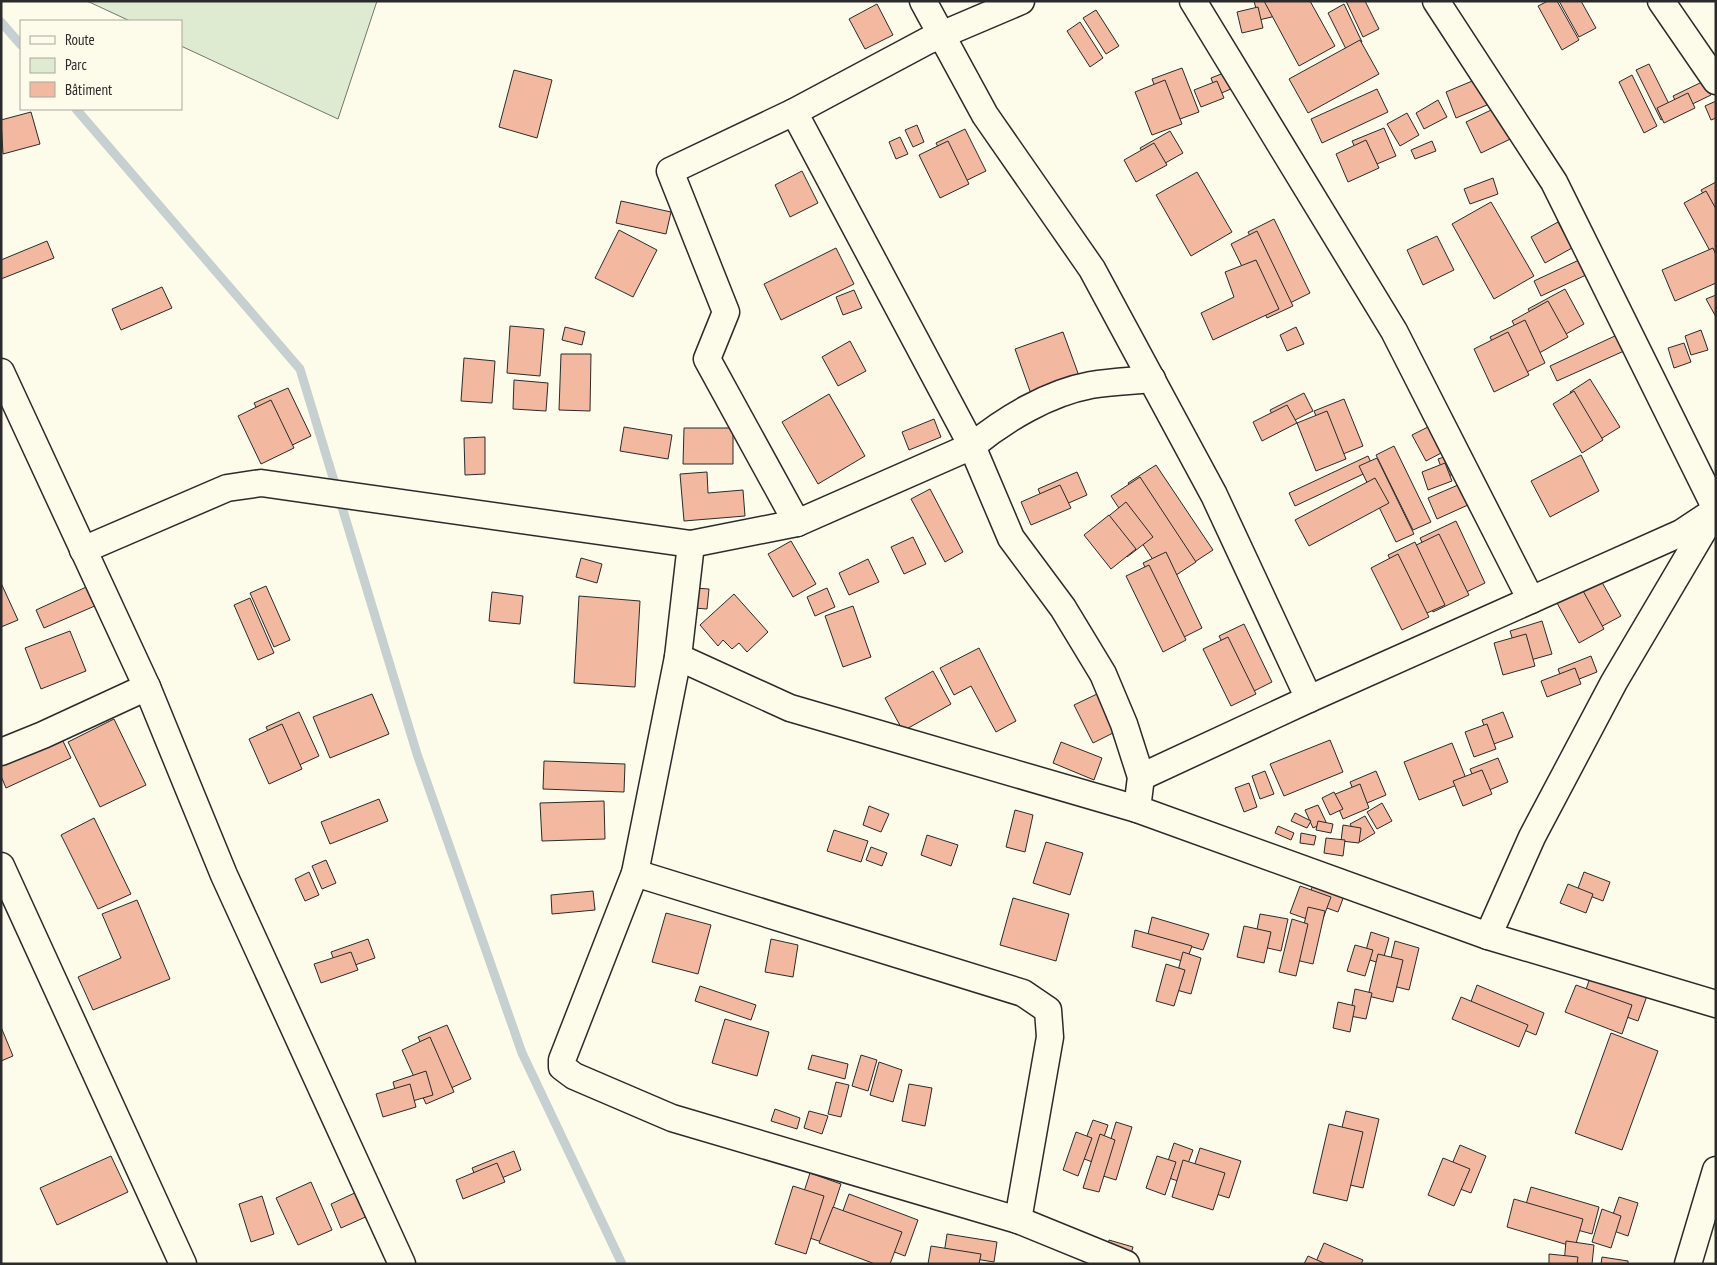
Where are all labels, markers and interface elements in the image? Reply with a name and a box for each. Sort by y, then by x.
legend [20,20,182,110]
text: Route [65,30,95,49]
text: Parc [65,55,87,74]
text: Bâtiment [65,80,112,99]

